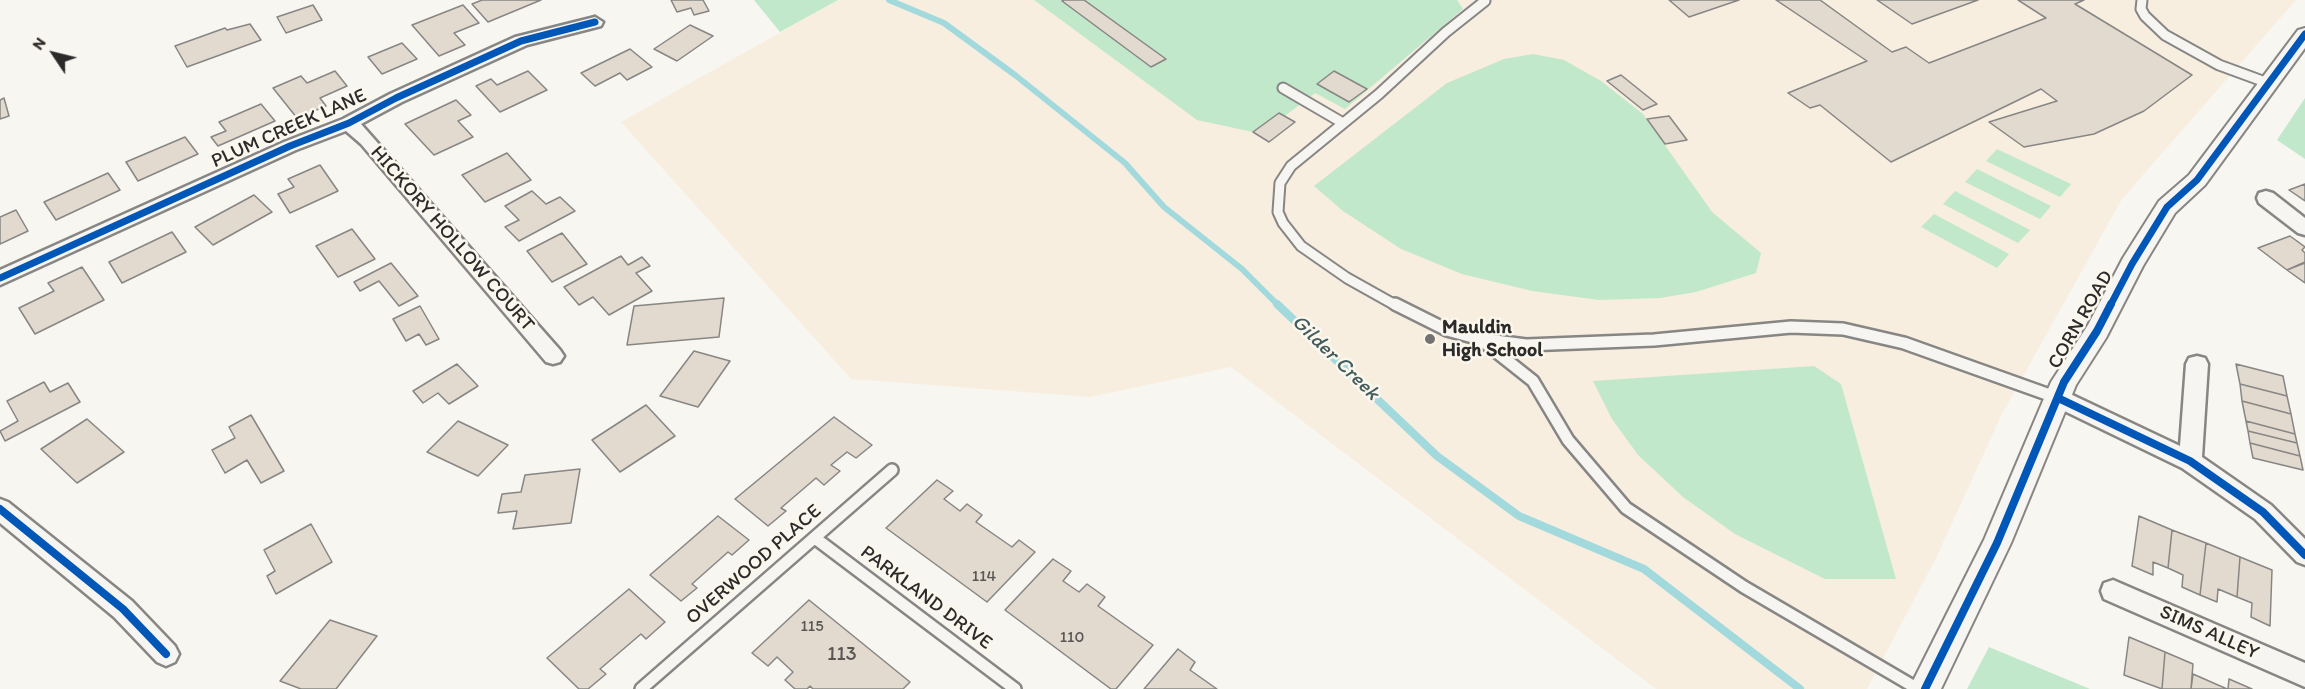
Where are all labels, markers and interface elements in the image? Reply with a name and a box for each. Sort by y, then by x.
north arrow [24,24,84,84]
text: N [28,34,50,53]
street label: PLUM CREEK LANE [208,84,370,174]
street label: HICKORY HOLLOW COURT [365,141,539,337]
street label: CORN ROAD [2043,266,2119,374]
water label: Gilder Creek [1286,310,1384,406]
place label: Mauldin High School [1442,316,1543,363]
marker: Mauldin High School [1423,332,1437,346]
street label: OVERWOOD PLACE [681,500,827,630]
street label: PARKLAND DRIVE [855,541,997,655]
house number: 114 [972,567,996,587]
street label: SIMS ALLEY [2156,600,2262,666]
house number: 115 [800,617,824,637]
house number: 110 [1060,628,1084,648]
house number: 113 [827,643,857,667]

